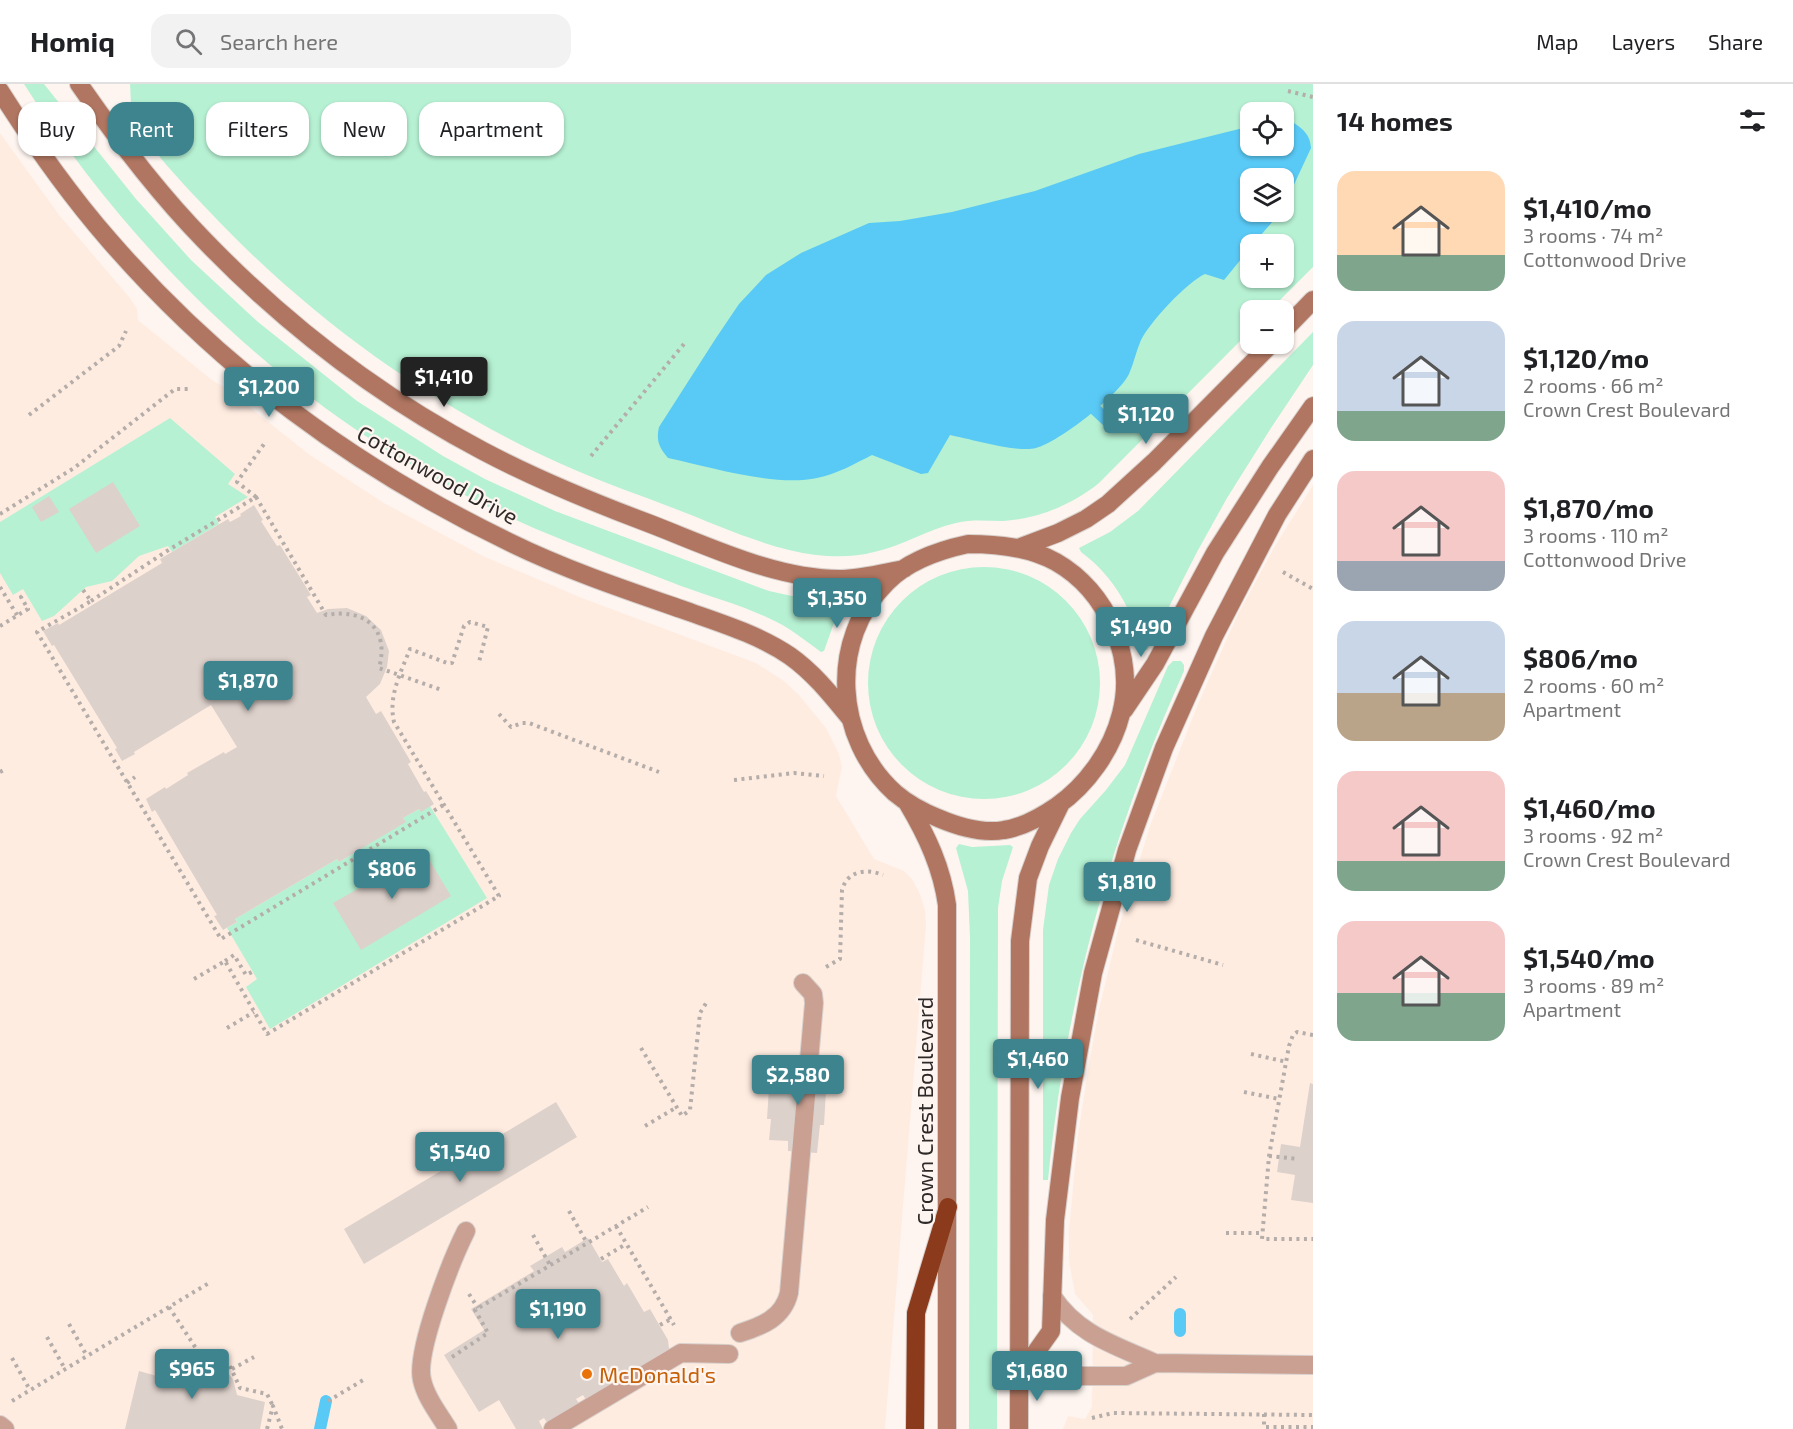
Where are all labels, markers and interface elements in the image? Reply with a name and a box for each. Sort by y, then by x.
search box [151,14,571,68]
text: Homiq [30,24,115,58]
icon: search [172,25,205,58]
text: Search here [220,28,338,54]
text: Map [1536,29,1578,54]
text: Layers [1611,29,1675,54]
text: Share [1708,29,1763,54]
chip: Buy [18,102,96,156]
chip: Rent [108,102,194,156]
chip: Filters [206,102,309,156]
chip: New [321,102,407,156]
chip: Apartment [419,102,564,156]
map controls [1240,102,1294,354]
button: locate [1240,102,1294,156]
icon: filters [1736,104,1769,137]
text: 14 homes [1337,105,1453,136]
button: layers [1240,168,1294,222]
text: $1,410/mo [1523,192,1651,223]
icon: home [1385,195,1457,267]
text: 3 rooms · 74 m² [1523,223,1663,247]
button: + [1240,234,1294,288]
text: Cottonwood Drive [1523,247,1687,271]
button: − [1240,300,1294,354]
text: $1,120/mo [1523,342,1649,373]
icon: home [1385,345,1457,417]
pin: $1,410 [395,357,493,408]
text: $1,410 [415,364,474,388]
pin: $1,200 [220,367,318,418]
text: 2 rooms · 66 m² [1523,373,1664,397]
text: $1,200 [238,374,300,398]
pin: $1,120 [1097,394,1195,445]
text: Crown Crest Boulevard [1523,397,1731,421]
text: $1,120 [1117,401,1175,425]
street label: Cottonwood Drive [353,419,523,529]
text: $1,870/mo [1523,492,1654,523]
icon: home [1385,495,1457,567]
text: 3 rooms · 110 m² [1523,523,1669,547]
text: Cottonwood Drive [1523,547,1687,571]
pin: $1,350 [788,578,886,629]
text: $1,350 [807,585,867,609]
pin: $1,490 [1092,607,1190,658]
text: $1,490 [1110,614,1172,638]
text: $806/mo [1523,642,1638,673]
icon: home [1385,645,1457,717]
pin: $1,870 [199,661,297,712]
text: $1,870 [218,668,278,692]
text: 2 rooms · 60 m² [1523,673,1664,697]
text: Apartment [1523,697,1621,721]
text: $1,460/mo [1523,792,1656,823]
icon: home [1385,795,1457,867]
text: 3 rooms · 92 m² [1523,823,1663,847]
text: Crown Crest Boulevard [1523,847,1731,871]
pin: $806 [356,849,428,900]
text: $806 [368,856,416,880]
pin: $1,810 [1078,862,1176,913]
text: $1,810 [1098,869,1156,893]
text: $1,540/mo [1523,942,1655,973]
icon: home [1385,945,1457,1017]
text: 3 rooms · 89 m² [1523,973,1664,997]
street label: Crown Crest Boulevard [911,997,937,1225]
text: Apartment [1523,997,1621,1021]
pin: $1,460 [989,1039,1087,1090]
text: $1,460 [1007,1046,1069,1070]
pin: $2,580 [749,1055,847,1106]
text: $2,580 [766,1062,830,1086]
pin: $1,540 [411,1132,509,1183]
text: $1,540 [429,1139,491,1163]
pin: $1,190 [509,1289,607,1340]
text: $1,190 [529,1296,587,1320]
pin: $965 [156,1349,228,1400]
pin: $1,680 [988,1351,1086,1402]
text: $965 [169,1356,215,1380]
text: $1,680 [1006,1358,1068,1382]
place label: McDonald's [599,1361,716,1387]
marker: McDonald's [580,1367,594,1381]

